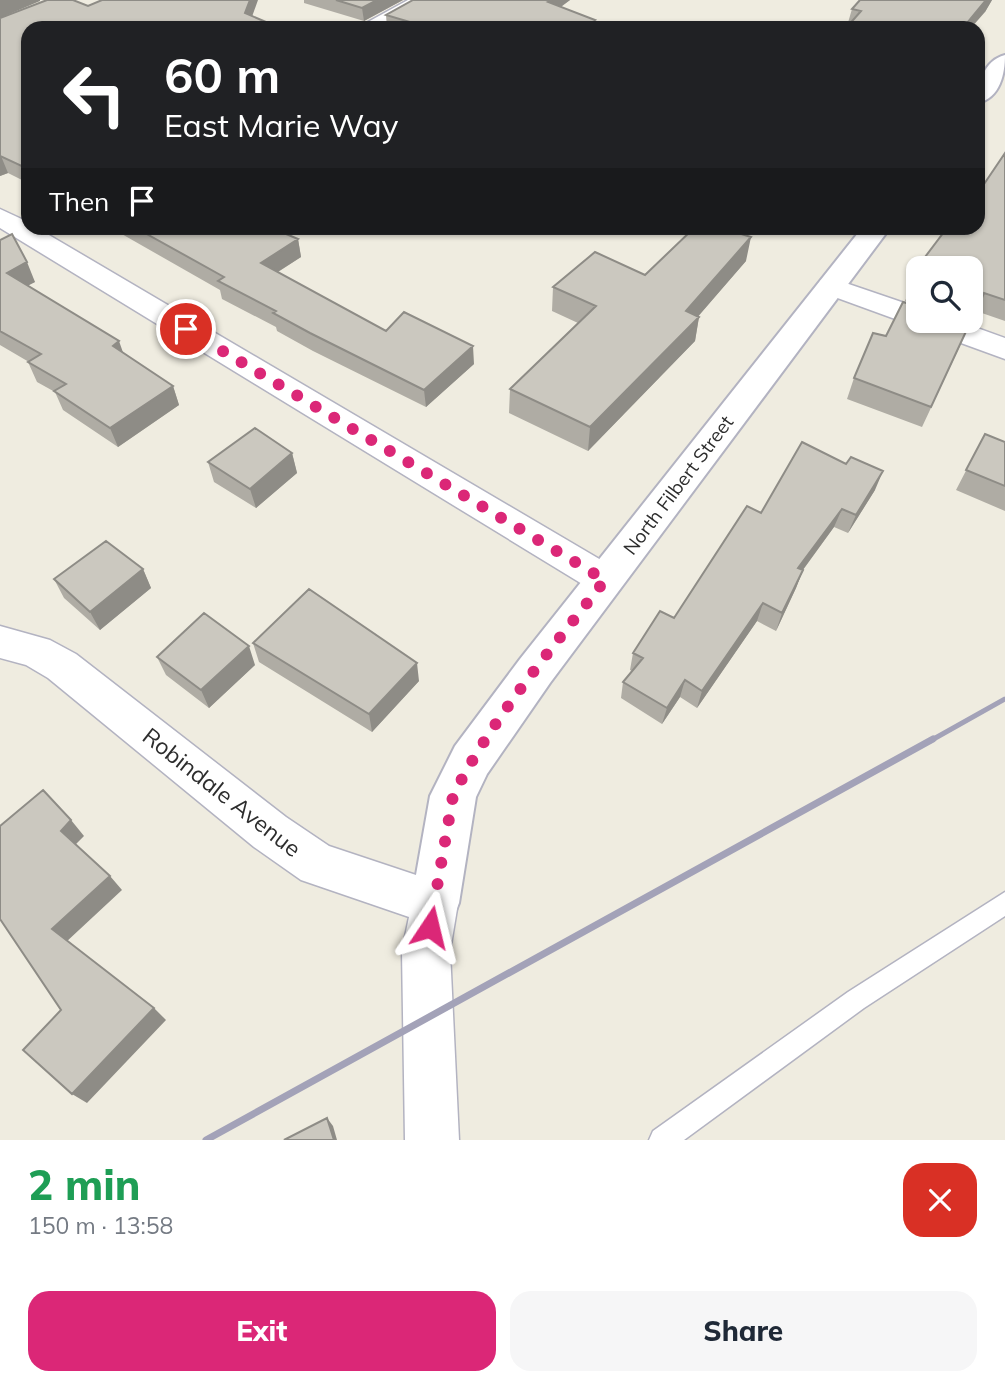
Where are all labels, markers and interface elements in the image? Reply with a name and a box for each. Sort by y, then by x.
text: 60 m [164,44,280,105]
icon: left [49,49,140,140]
text: East Marie Way [164,105,398,145]
icon: arrive [123,182,161,220]
text: Then [49,185,109,218]
map controls [906,256,983,333]
button: search [906,256,983,333]
pin [156,299,216,359]
icon: arrive [167,310,205,348]
street label: North Filbert Street [618,410,738,559]
street label: Robindale Avenue [137,721,307,863]
position arrow [393,890,467,964]
text: 2 min [28,1158,141,1211]
button: close [903,1163,977,1237]
text: 150 m · 13:58 [28,1211,173,1240]
button: Exit [28,1291,496,1371]
button: Share [510,1291,977,1371]

